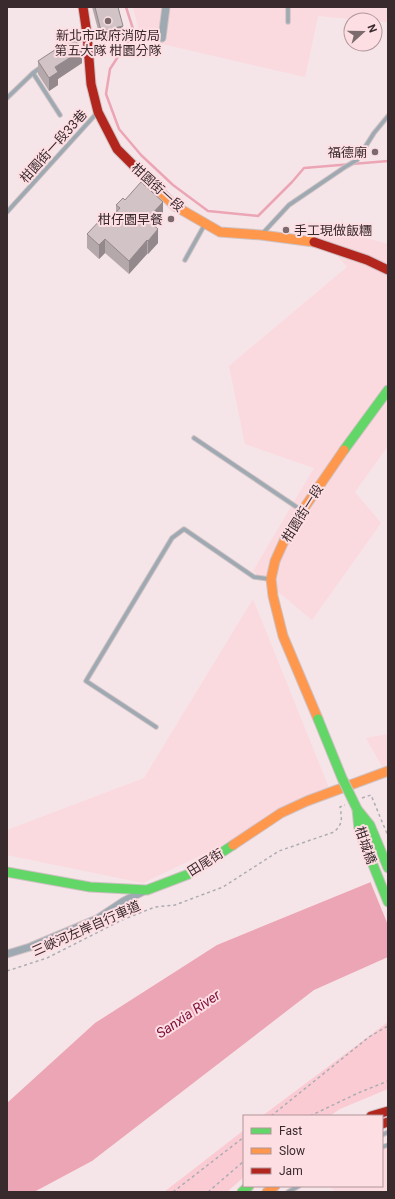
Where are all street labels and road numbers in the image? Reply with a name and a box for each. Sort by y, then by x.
street label: 柑園街一段33巷 [17,107,90,186]
street label: 柑園街一段 [128,160,187,215]
street label: 柑園街一段 [279,482,326,545]
street label: 柑城橋 [352,824,379,866]
street label: 田尾街 [185,846,226,879]
street label: 三峽河左岸自行車道 [30,898,143,959]

